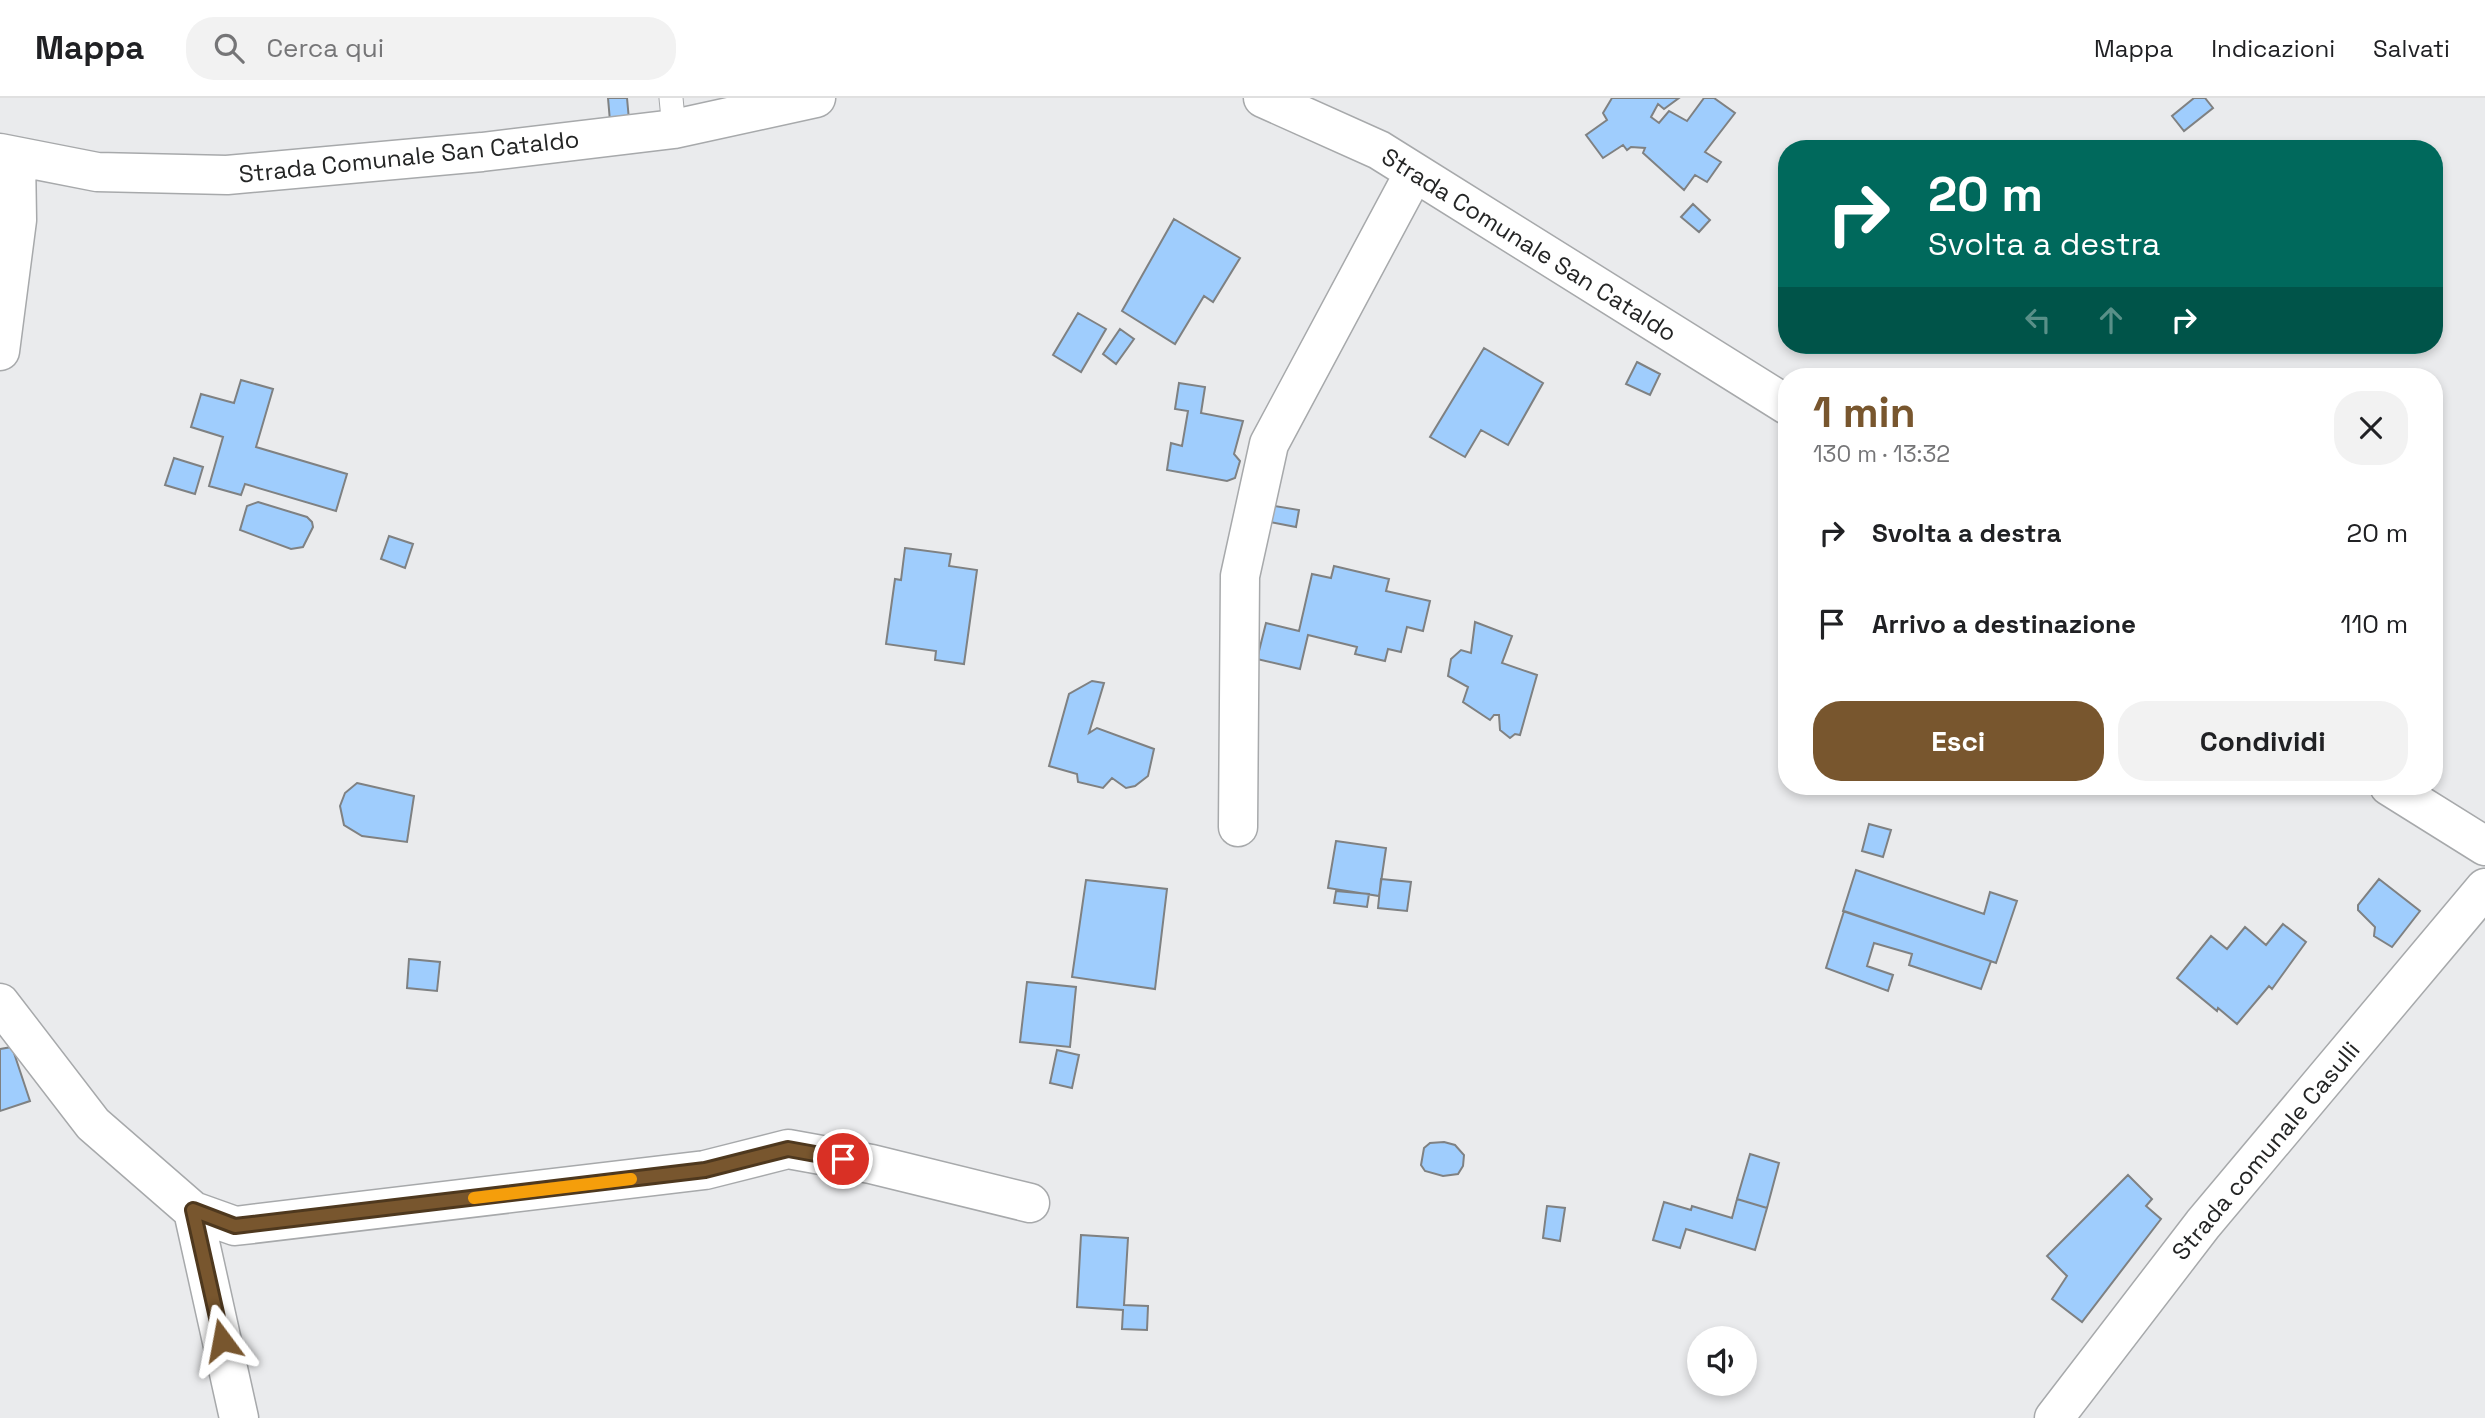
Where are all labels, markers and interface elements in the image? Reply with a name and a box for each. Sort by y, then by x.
search box [186,17,676,80]
text: Mappa [35,27,144,69]
icon: search [210,29,248,67]
text: Cerca qui [266,31,384,65]
text: Mappa [2094,33,2173,64]
text: Indicazioni [2211,33,2335,64]
text: Salvati [2373,33,2450,64]
street label: Strada Comunale San Cataldo [237,123,581,190]
street label: Strada Comunale San Cataldo [1376,141,1683,348]
text: 20 m [1928,163,2043,225]
icon: right [1813,168,1904,259]
text: Svolta a destra [1928,224,2160,264]
icon: left [2019,301,2057,339]
icon: ahead [2092,301,2130,339]
icon: right [2165,301,2203,339]
text: 1 min [1813,386,1916,439]
button: close [2334,391,2408,465]
text: 130 m · 13:32 [1813,439,1950,469]
icon: right [1813,514,1851,552]
text: Svolta a destra [1872,516,2061,550]
text: 20 m [2347,516,2408,550]
icon: arrive [1813,605,1851,643]
text: Arrivo a destinazione [1872,607,2136,641]
text: 110 m [2341,607,2408,641]
button: Esci [1813,701,2104,781]
button: Condividi [2118,701,2408,781]
street label: Strada comunale Casulli [2165,1035,2366,1267]
pin [813,1129,873,1189]
icon: arrive [824,1140,862,1178]
position arrow [185,1303,259,1377]
map controls [1687,1326,1757,1396]
button: sound [1687,1326,1757,1396]

